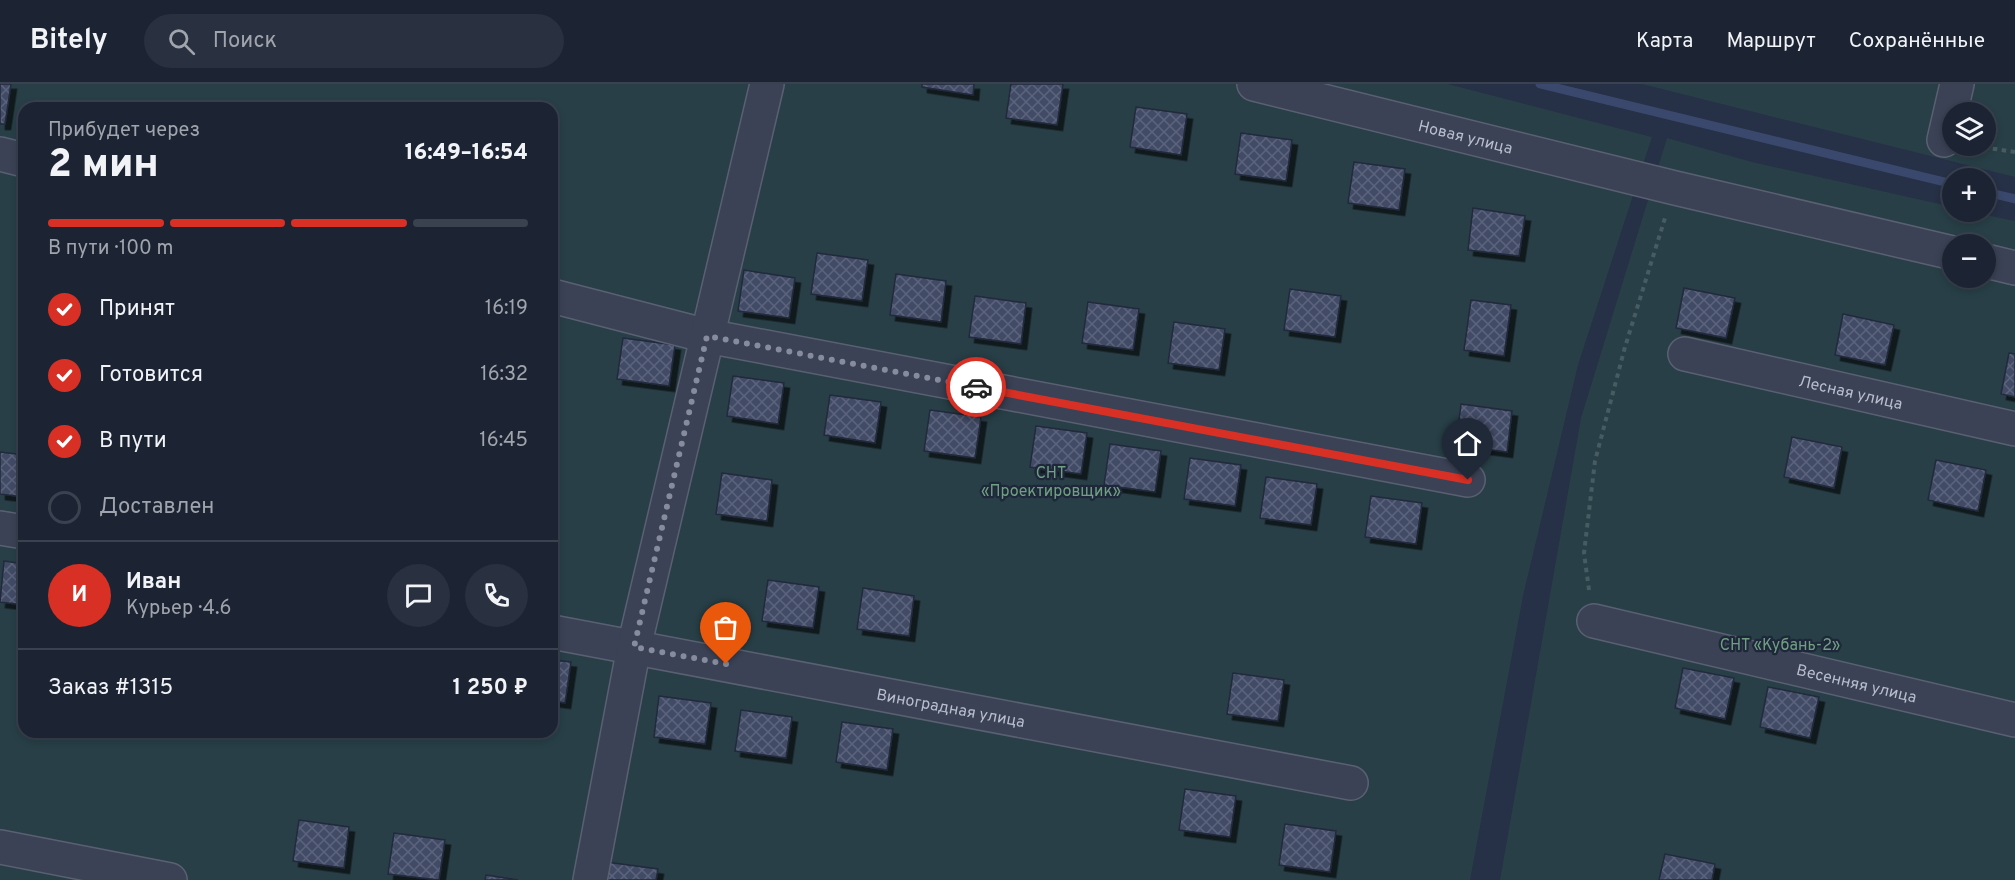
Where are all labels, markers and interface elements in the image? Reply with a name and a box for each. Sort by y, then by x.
search box [144,14,564,68]
text: Bitely [30,23,108,59]
icon: search [165,25,198,58]
text: Поиск [213,28,277,55]
text: Карта [1636,28,1693,55]
text: Маршрут [1726,28,1816,55]
text: Сохранённые [1849,28,1985,55]
map controls [1942,102,1996,288]
button: layers [1942,102,1996,156]
street label: Новая улица [1416,117,1514,160]
text: Прибудет через [48,118,200,144]
text: 16:49–16:54 [405,140,528,167]
text: 2 мин [48,142,159,191]
button: + [1942,168,1996,222]
button: − [1942,234,1996,288]
text: В пути · 100 m [48,236,174,262]
icon: check [48,293,81,326]
text: Принят [99,296,175,323]
text: 16:19 [485,296,528,322]
courier [946,357,1006,417]
icon: check [48,359,81,392]
text: Готовится [99,362,203,389]
text: 16:32 [480,362,528,388]
icon: car [960,371,993,404]
street label: Лесная улица [1796,372,1904,415]
pin [1442,418,1493,480]
icon: check [48,425,81,458]
icon: home [1451,427,1484,460]
text: В пути [99,428,167,455]
text: 16:45 [479,428,528,454]
park label: СНТ «Проектировщик» [981,464,1121,502]
text: Доставлен [99,494,214,521]
button: chat [387,564,450,627]
button: phone [465,564,528,627]
text: Иван [126,569,181,596]
text: И [72,582,87,609]
text: Курьер · 4.6 [126,596,231,622]
pin [700,602,751,664]
icon: bag [709,611,742,644]
park label: СНТ «Кубань-2» [1720,636,1840,656]
street label: Весенняя улица [1794,661,1918,709]
text: Заказ #1315 [48,675,173,702]
text: 1 250 ₽ [452,675,528,702]
street label: Виноградная улица [875,686,1026,733]

